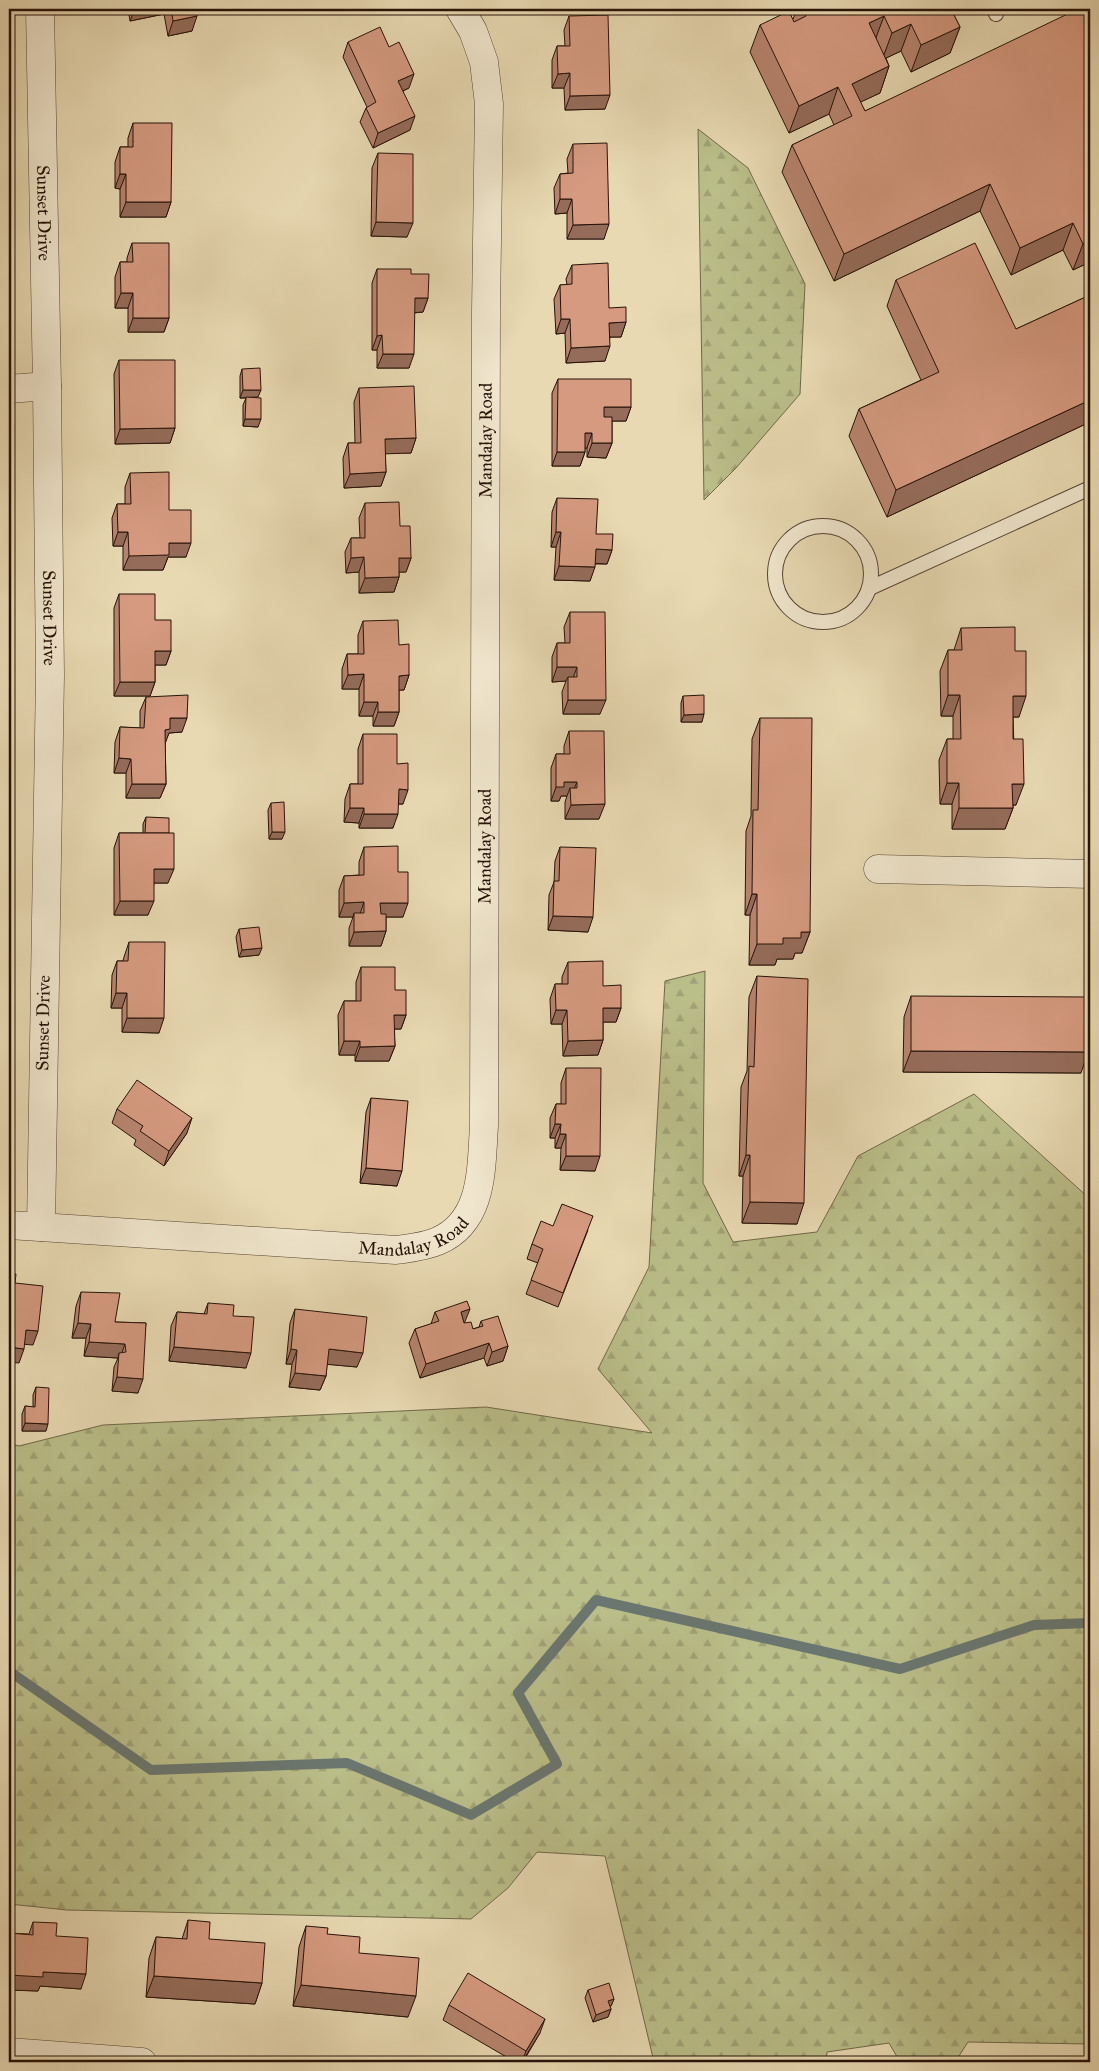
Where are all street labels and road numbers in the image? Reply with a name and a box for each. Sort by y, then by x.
street label: Sunset Drive [32,165,56,261]
street label: Mandalay Road [475,383,497,498]
street label: Sunset Drive [38,570,61,666]
street label: Mandalay Road [474,789,496,904]
street label: Sunset Drive [31,975,55,1071]
street label: Mandalay Road [358,1213,474,1261]

